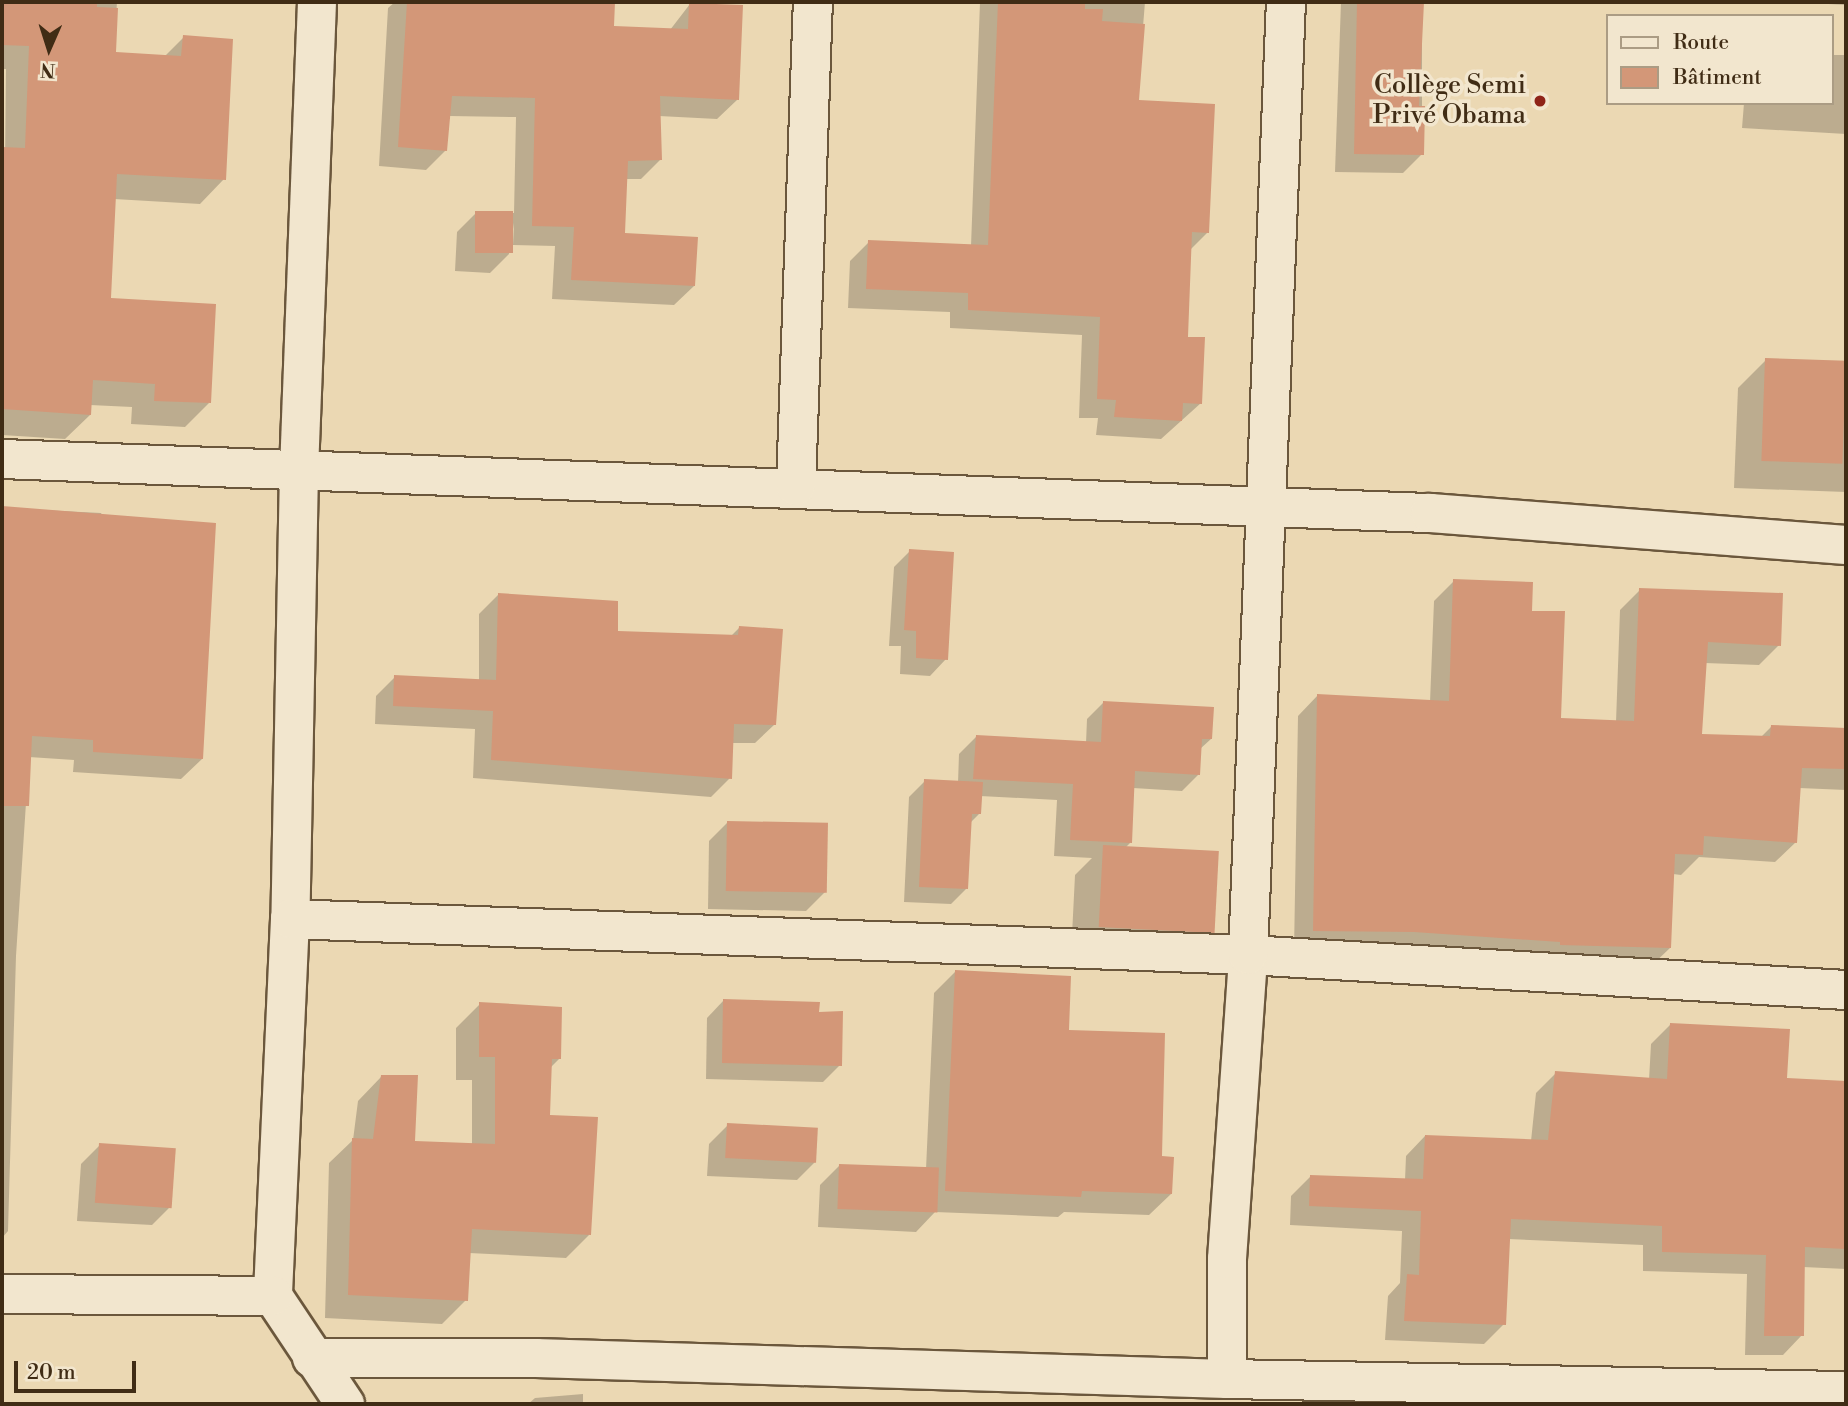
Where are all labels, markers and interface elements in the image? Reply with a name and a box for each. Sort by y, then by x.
north arrow [14,14,84,84]
legend [1606,14,1834,105]
text: Route [1673,30,1729,56]
text: N [40,58,56,82]
text: Bâtiment [1673,65,1762,91]
place label: Collège Semi Privé Obama [1373,70,1526,132]
marker: Collège Semi Privé Obama [1532,93,1548,109]
scale bar [18,1346,140,1390]
text: 20 m [27,1360,76,1386]

